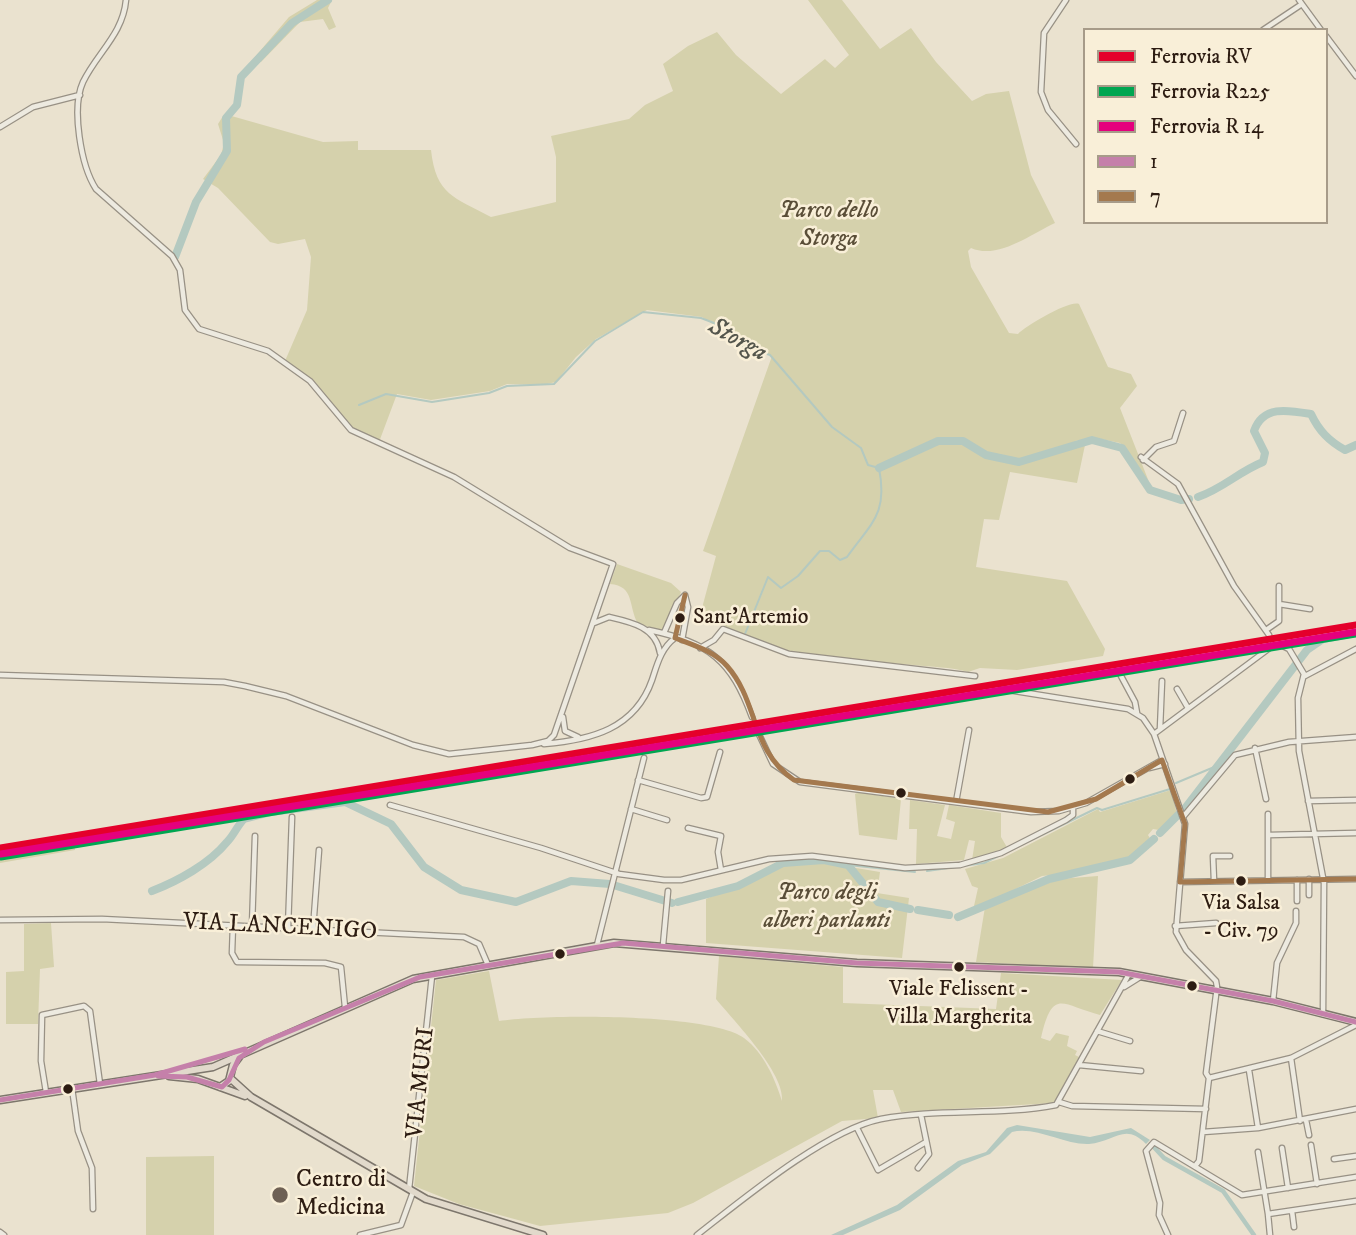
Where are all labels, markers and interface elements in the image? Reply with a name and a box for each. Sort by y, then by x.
legend [1083,28,1328,224]
text: Ferrovia RV [1150,44,1252,70]
text: Ferrovia R225 [1150,79,1270,105]
text: Ferrovia R 14 [1150,114,1263,140]
text: 1 [1150,149,1158,175]
text: 7 [1150,184,1161,210]
park label: Parco dello Storga [779,198,879,254]
water label: Storga [702,312,772,370]
place label: Sant'Artemio [693,605,808,631]
marker: Sant'Artemio [673,611,687,625]
unlabelled marker [1123,772,1137,786]
unlabelled marker [894,786,908,800]
marker: Via Salsa - Civ. 79 [1234,874,1248,888]
park label: Parco degli alberi parlanti [764,880,890,936]
place label: Via Salsa - Civ. 79 [1202,891,1280,942]
street label: VIA LANCENIGO [182,909,378,947]
unlabelled marker [553,947,567,961]
marker: Viale Felissent - Villa Margherita [952,960,966,974]
place label: Viale Felissent - Villa Margherita [886,977,1032,1028]
unlabelled marker [1185,979,1199,993]
street label: VIA MURI [402,1026,442,1140]
unlabelled marker [61,1082,75,1096]
place label: Centro di Medicina [296,1167,386,1223]
marker: Centro di Medicina [270,1185,290,1205]

